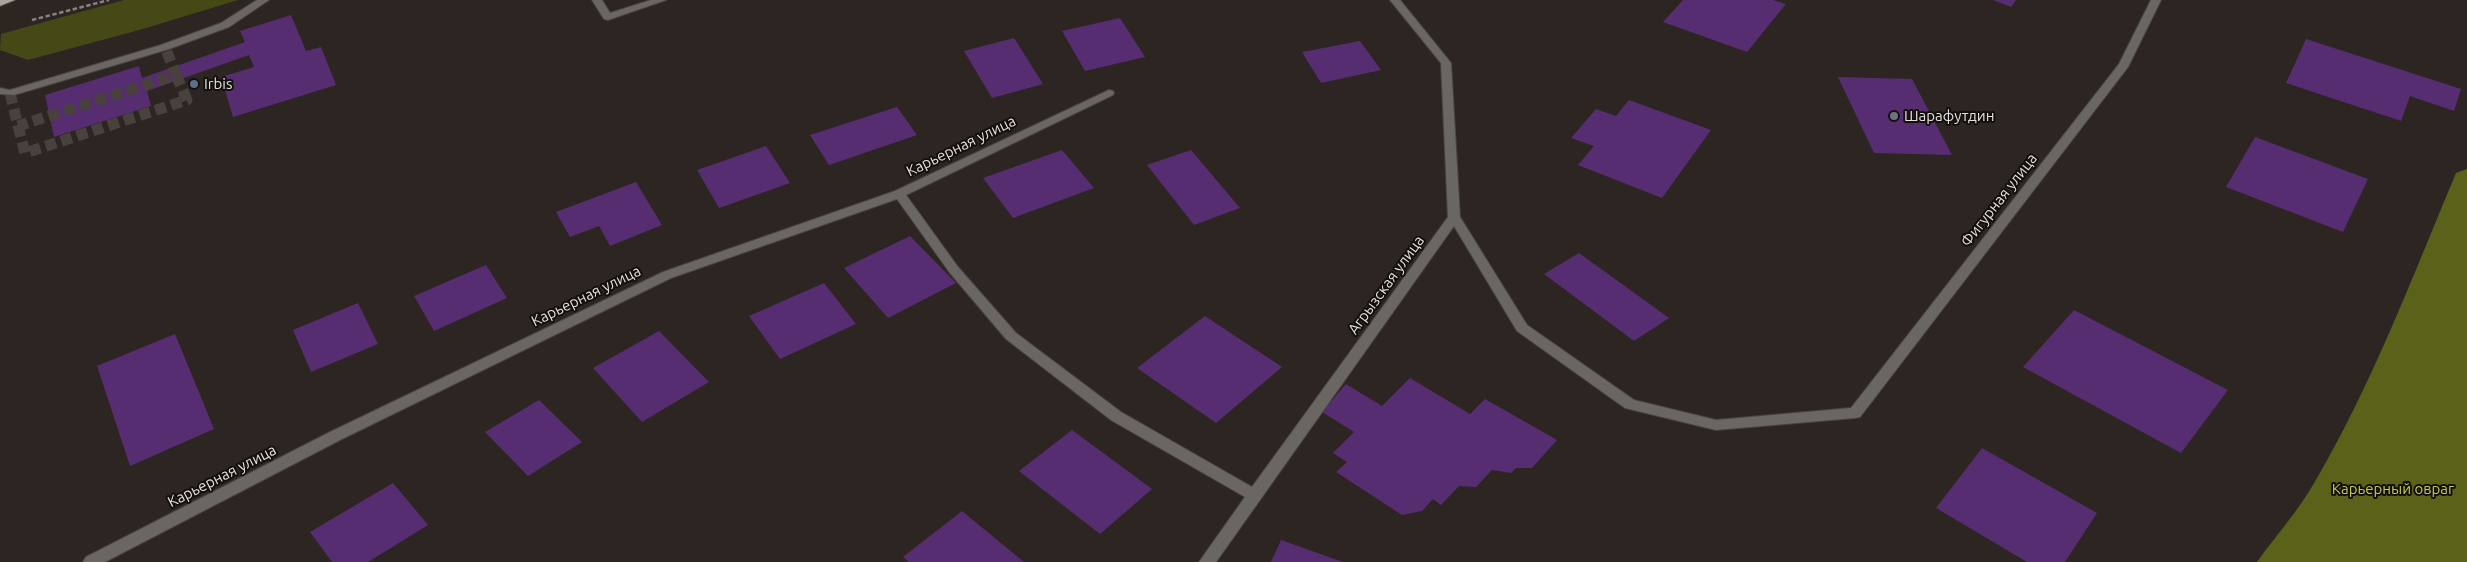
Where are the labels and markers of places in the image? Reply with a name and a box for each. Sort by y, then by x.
place label: Irbis [204,75,232,93]
marker: Irbis [188,78,200,90]
place label: Шарафутдин [1904,107,1994,125]
marker: Шарафутдин [1888,110,1900,122]

